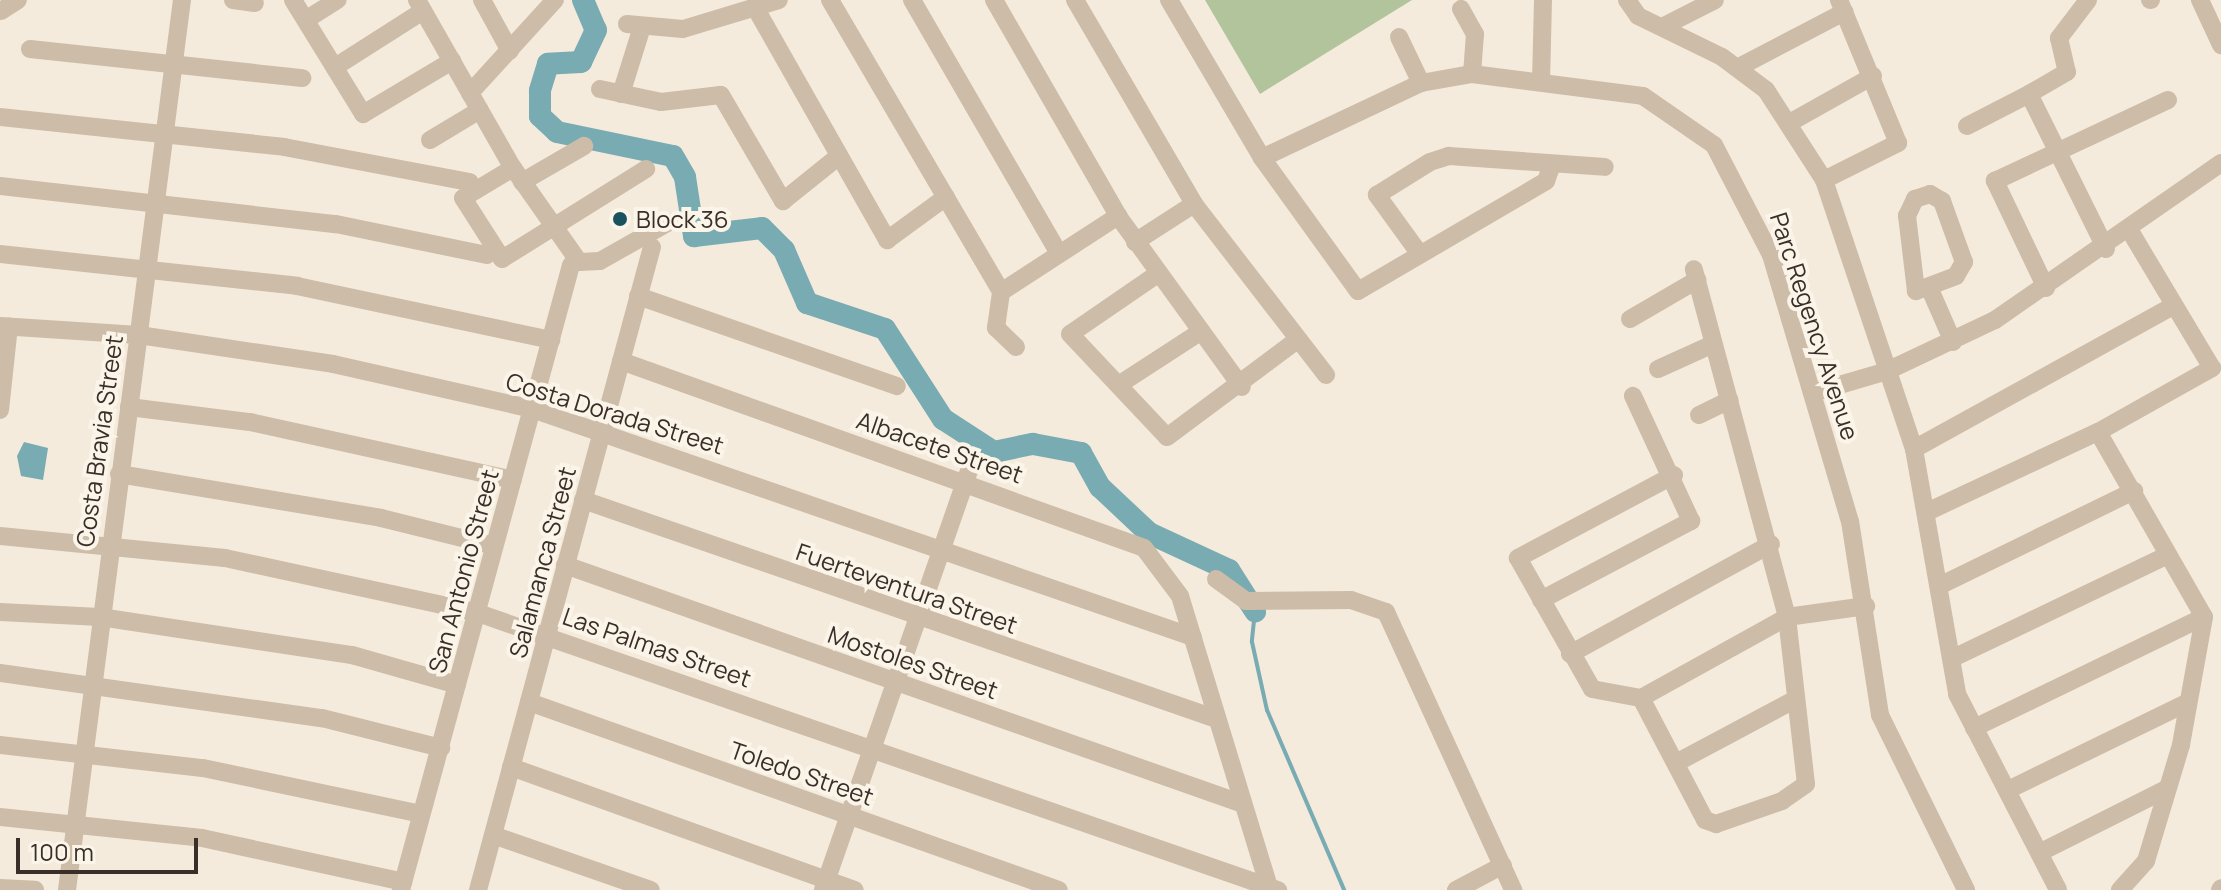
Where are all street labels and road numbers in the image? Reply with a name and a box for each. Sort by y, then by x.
street label: Parc Regency Avenue [1765,209,1865,443]
street label: Costa Bravia Street [70,333,128,549]
street label: Costa Dorada Street [503,366,727,460]
street label: Albacete Street [853,405,1027,489]
street label: Salamanca Street [503,463,581,661]
street label: San Antonio Street [422,466,504,676]
street label: Fuerteventura Street [793,537,1021,639]
street label: Las Palmas Street [559,601,755,693]
street label: Mostoles Street [824,619,1002,705]
street label: Toledo Street [726,735,878,811]

